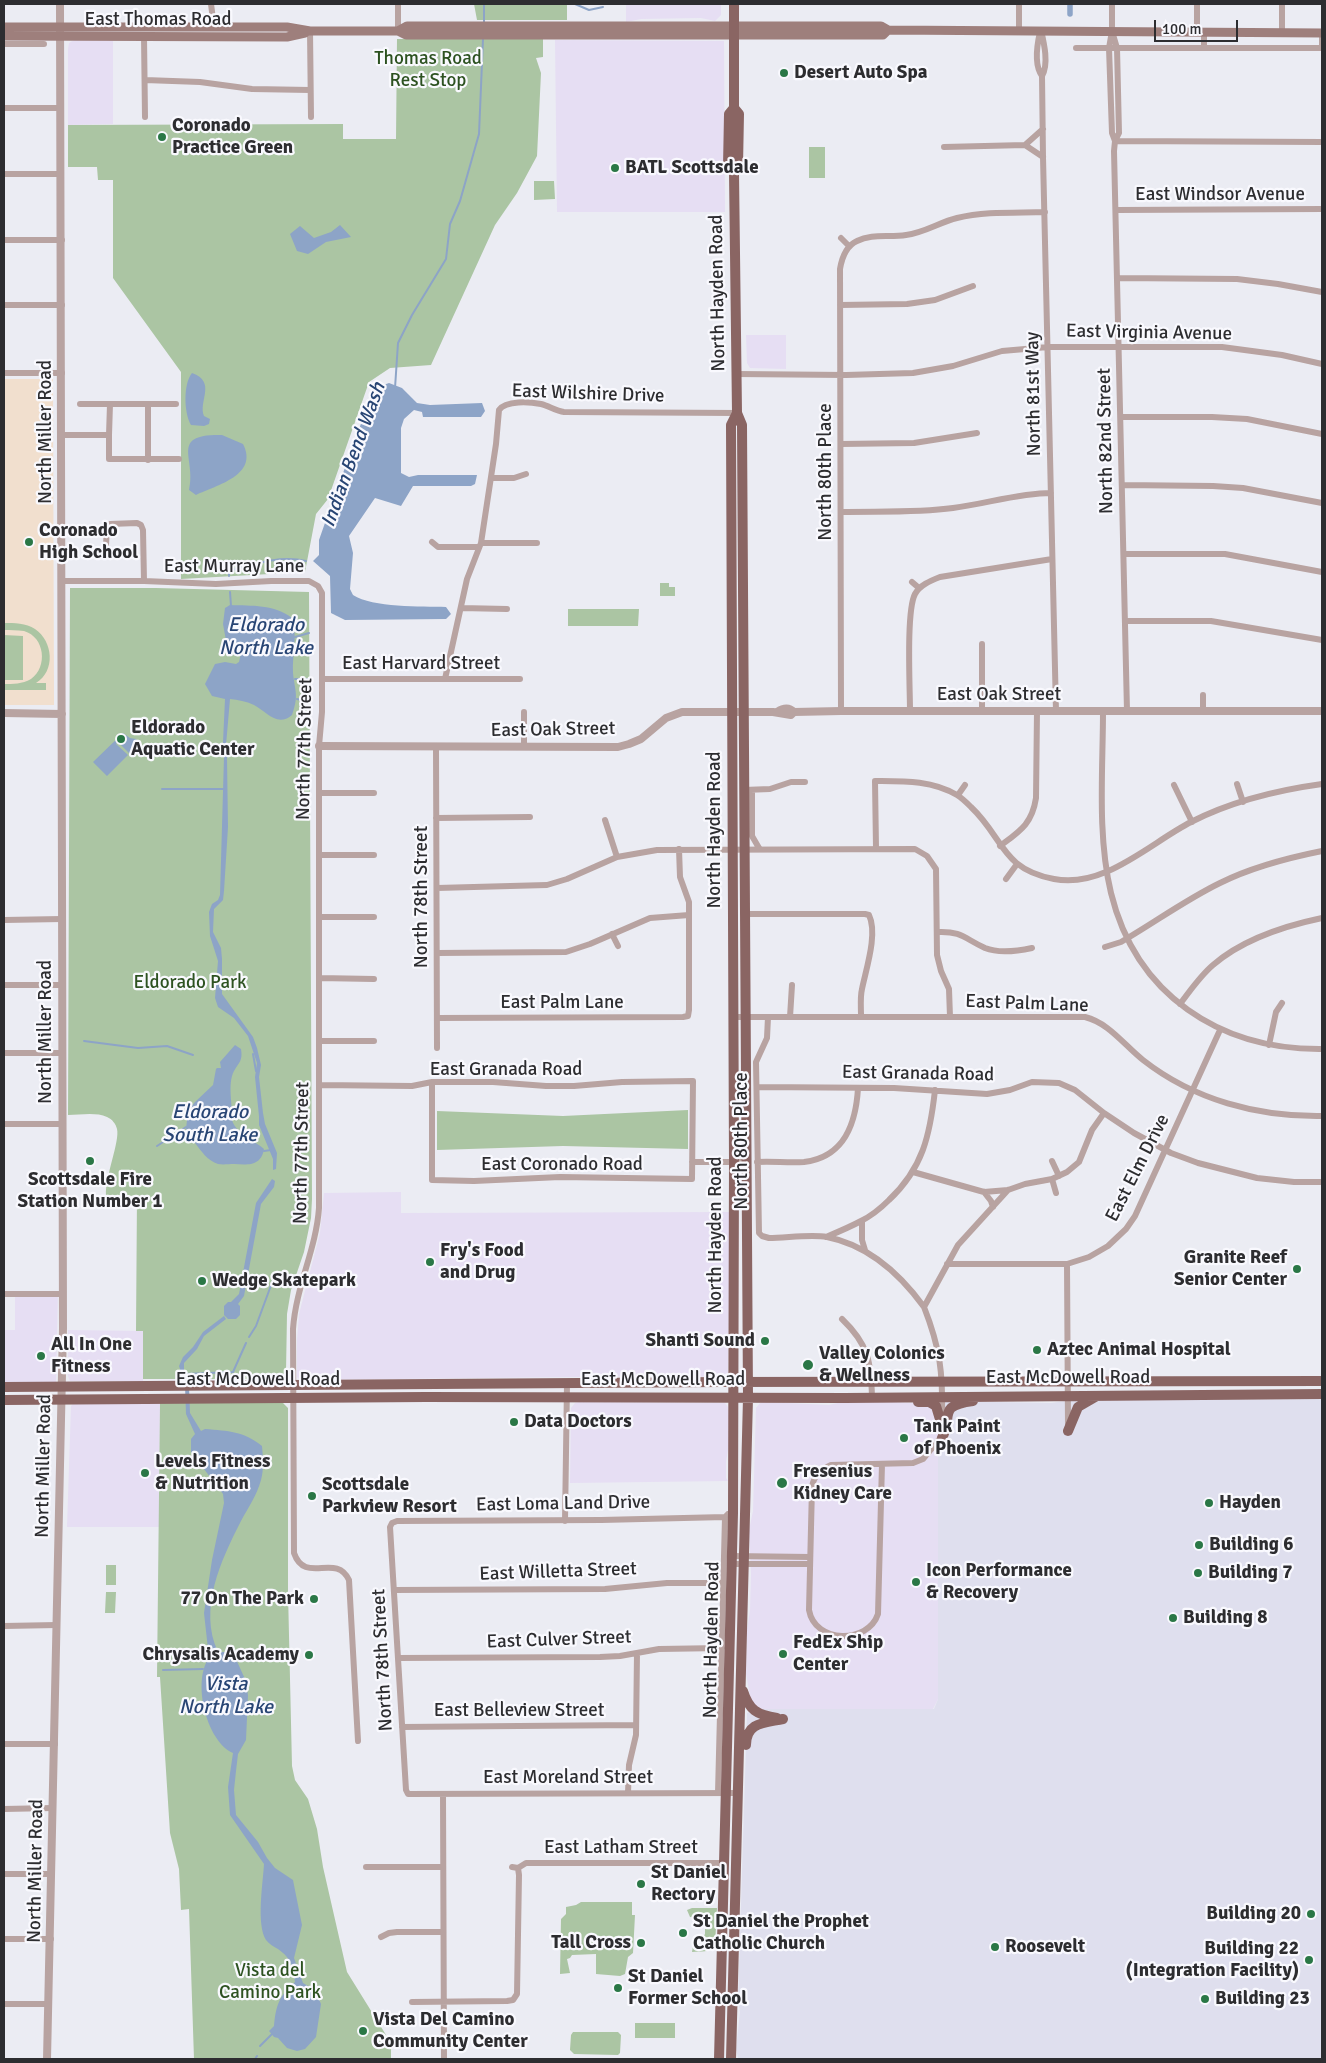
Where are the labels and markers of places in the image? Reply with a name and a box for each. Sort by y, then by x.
place label: Desert Auto Spa [794,62,927,84]
marker: Desert Auto Spa [778,67,790,79]
place label: Coronado Practice Green [172,115,293,159]
marker: Coronado Practice Green [156,131,168,143]
place label: BATL Scottsdale [625,157,759,179]
marker: BATL Scottsdale [609,162,621,174]
place label: Coronado High School [39,520,138,564]
marker: Coronado High School [23,536,35,548]
place label: Eldorado Aquatic Center [131,717,254,761]
marker: Eldorado Aquatic Center [115,733,127,745]
marker: Scottsdale Fire Station Number 1 [84,1155,96,1167]
place label: Scottsdale Fire Station Number 1 [17,1169,163,1213]
place label: Fry's Food and Drug [440,1240,524,1284]
place label: Granite Reef Senior Center [1174,1247,1287,1291]
marker: Fry's Food and Drug [424,1256,436,1268]
marker: Granite Reef Senior Center [1291,1263,1303,1275]
place label: Wedge Skatepark [212,1270,356,1292]
marker: Wedge Skatepark [196,1275,208,1287]
place label: Shanti Sound [645,1330,755,1352]
place label: All In One Fitness [51,1334,132,1378]
marker: Shanti Sound [759,1335,771,1347]
place label: Aztec Animal Hospital [1047,1339,1231,1361]
place label: Valley Colonics & Wellness [819,1343,945,1387]
marker: Aztec Animal Hospital [1031,1344,1043,1356]
marker: All In One Fitness [35,1350,47,1362]
marker: Valley Colonics & Wellness [801,1358,815,1372]
place label: Data Doctors [524,1411,632,1433]
marker: Data Doctors [508,1416,520,1428]
place label: Tank Paint of Phoenix [914,1416,1001,1460]
marker: Tank Paint of Phoenix [898,1432,910,1444]
place label: Levels Fitness & Nutrition [155,1451,270,1495]
place label: Fresenius Kidney Care [793,1461,892,1505]
marker: Levels Fitness & Nutrition [139,1467,151,1479]
place label: Scottsdale Parkview Resort [322,1474,457,1518]
marker: Fresenius Kidney Care [775,1476,789,1490]
marker: Scottsdale Parkview Resort [306,1490,318,1502]
place label: Hayden [1219,1492,1281,1514]
marker: Hayden [1203,1497,1215,1509]
place label: Building 6 [1209,1534,1293,1556]
marker: Building 6 [1193,1539,1205,1551]
place label: Icon Performance & Recovery [926,1560,1072,1604]
place label: Building 7 [1208,1562,1292,1584]
marker: Building 7 [1192,1567,1204,1579]
marker: Icon Performance & Recovery [910,1576,922,1588]
place label: 77 On The Park [180,1588,304,1610]
marker: 77 On The Park [308,1593,320,1605]
place label: Building 8 [1183,1607,1267,1629]
marker: Building 8 [1167,1612,1179,1624]
place label: FedEx Ship Center [793,1632,883,1676]
place label: Chrysalis Academy [142,1644,299,1666]
marker: FedEx Ship Center [777,1648,789,1660]
marker: Chrysalis Academy [303,1649,315,1661]
place label: St Daniel Rectory [651,1862,727,1906]
marker: St Daniel Rectory [635,1878,647,1890]
place label: Building 20 [1206,1903,1301,1925]
marker: Building 20 [1305,1908,1317,1920]
place label: St Daniel the Prophet Catholic Church [693,1911,869,1955]
marker: St Daniel the Prophet Catholic Church [677,1927,689,1939]
place label: Tall Cross [551,1932,631,1954]
place label: Roosevelt [1005,1936,1085,1958]
marker: Tall Cross [635,1937,647,1949]
place label: Building 22 (Integration Facility) [1126,1938,1299,1982]
marker: Roosevelt [989,1941,1001,1953]
marker: Building 22 (Integration Facility) [1303,1954,1315,1966]
place label: St Daniel Former School [628,1966,747,2010]
marker: St Daniel Former School [612,1982,624,1994]
place label: Building 23 [1215,1988,1310,2010]
marker: Building 23 [1199,1993,1211,2005]
place label: Vista Del Camino Community Center [373,2009,528,2053]
marker: Vista Del Camino Community Center [357,2025,369,2037]

